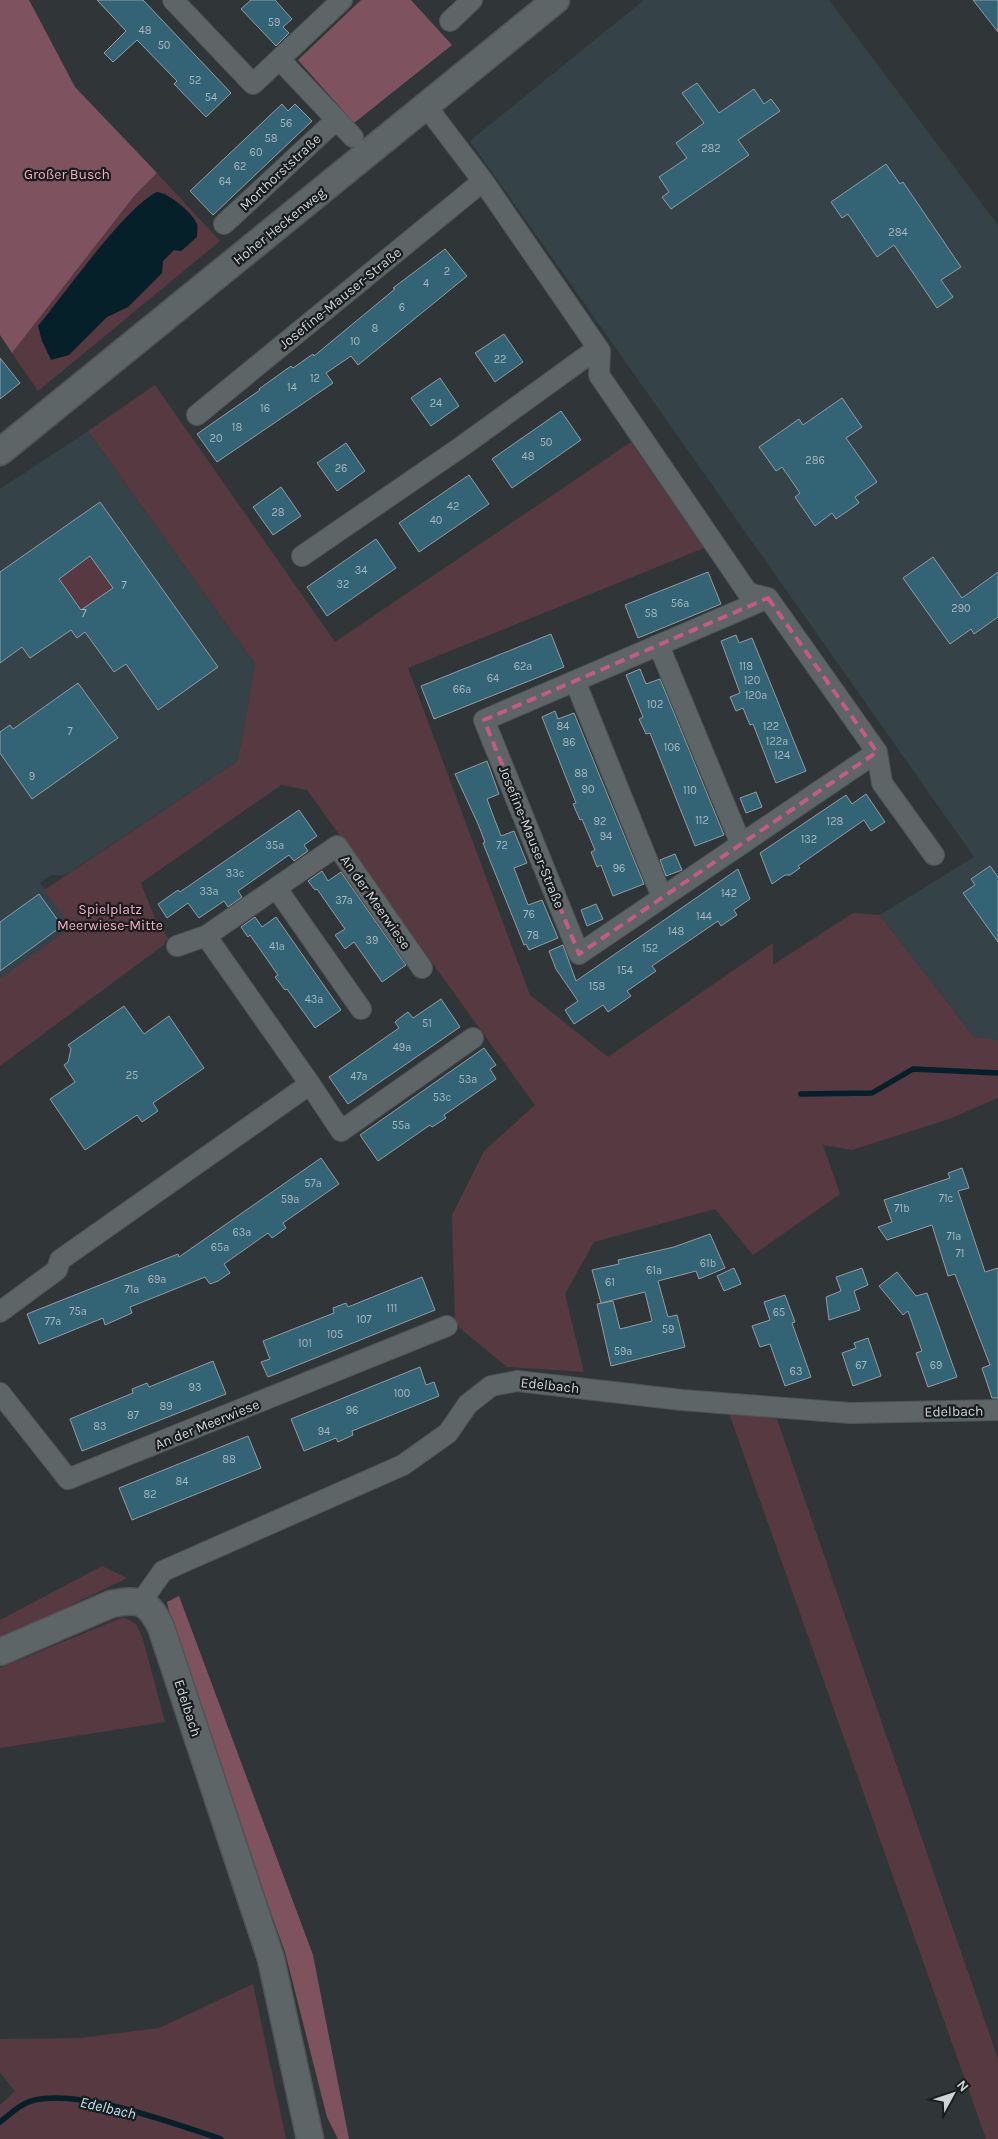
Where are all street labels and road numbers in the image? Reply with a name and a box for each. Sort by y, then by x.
street label: Morthorststraße [236,130,324,214]
street label: Hoher Heckenweg [230,184,329,269]
street label: Josefine-Mauser-Straße [276,244,405,353]
street label: Josefine-Mauser-Straße [495,763,568,911]
street label: An der Meerwiese [337,852,414,953]
street label: Edelbach [520,1374,580,1397]
street label: An der Meerwiese [153,1396,262,1453]
street label: Edelbach [924,1402,984,1421]
street label: Edelbach [170,1677,205,1739]

